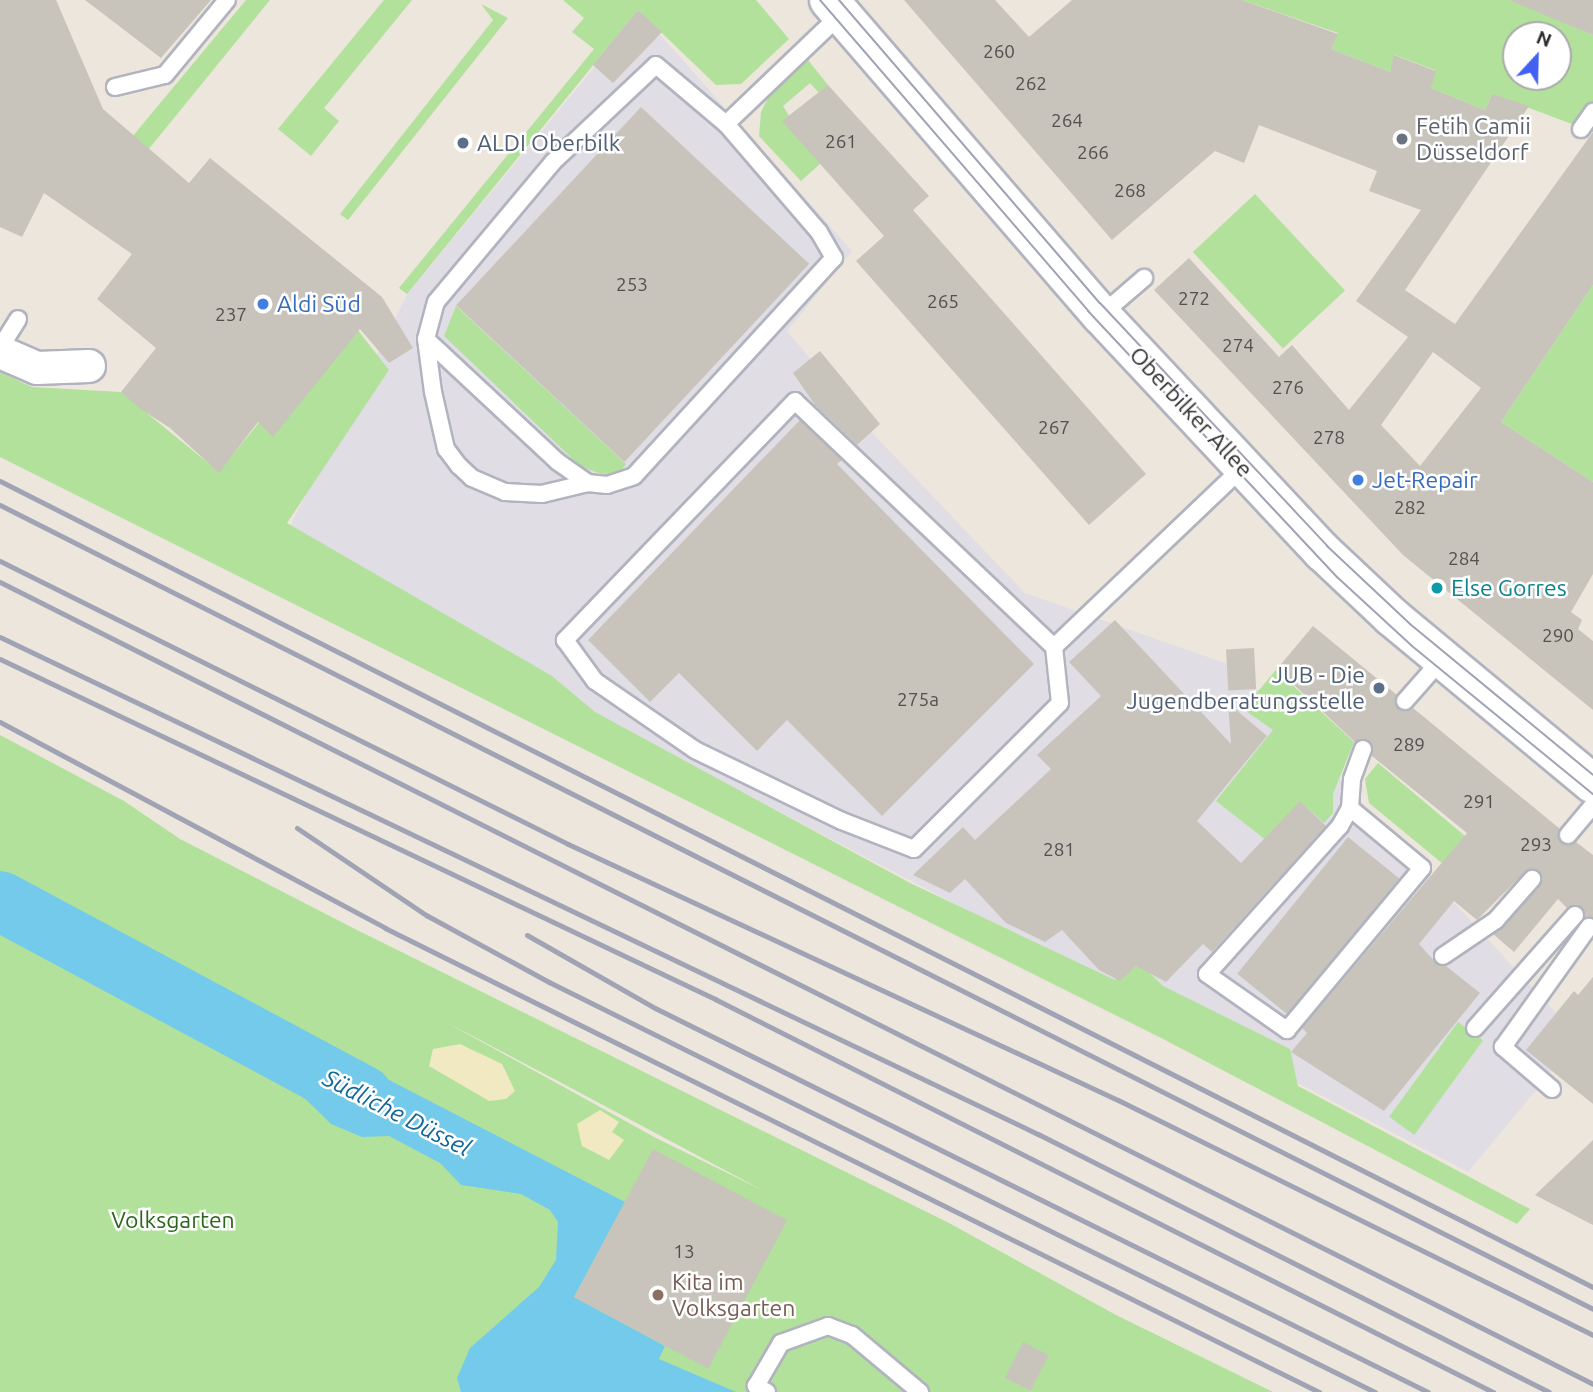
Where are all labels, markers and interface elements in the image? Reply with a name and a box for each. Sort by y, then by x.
north arrow [1502,21,1572,91]
text: N [1533,26,1555,51]
house number: 260 [983,41,1015,63]
house number: 262 [1015,73,1047,95]
house number: 264 [1051,110,1083,132]
place label: Fetih Camii Düsseldorf [1416,112,1531,166]
place label: ALDI Oberbilk [477,129,620,157]
house number: 261 [825,131,857,153]
marker: Fetih Camii Düsseldorf [1394,131,1410,147]
marker: ALDI Oberbilk [455,135,471,151]
house number: 266 [1077,142,1109,164]
house number: 268 [1114,180,1146,202]
house number: 253 [616,274,648,296]
house number: 272 [1178,288,1210,310]
place label: Aldi Süd [277,290,361,318]
house number: 265 [927,291,959,313]
marker: Aldi Süd [255,296,271,312]
house number: 237 [215,304,247,326]
house number: 274 [1222,335,1254,357]
street label: Oberbilker Allee [1124,341,1258,483]
house number: 276 [1272,377,1304,399]
house number: 267 [1038,417,1070,439]
house number: 278 [1313,427,1345,449]
place label: Jet-Repair [1372,466,1478,494]
marker: Jet-Repair [1350,472,1366,488]
house number: 282 [1394,497,1426,519]
house number: 284 [1448,548,1480,570]
place label: Else Gorres [1451,574,1567,602]
marker: Else Gorres [1429,580,1445,596]
house number: 290 [1542,625,1574,647]
place label: JUB - Die Jugendberatungsstelle [1126,661,1365,715]
marker: JUB - Die Jugendberatungsstelle [1371,680,1387,696]
house number: 275a [897,689,939,711]
house number: 289 [1393,734,1425,756]
house number: 291 [1463,791,1495,813]
house number: 293 [1520,834,1552,856]
house number: 281 [1043,839,1075,861]
water label: Südliche Düssel [318,1063,476,1163]
park label: Volksgarten [111,1206,235,1234]
house number: 13 [673,1241,695,1263]
place label: Kita im Volksgarten [672,1268,795,1322]
marker: Kita im Volksgarten [650,1287,666,1303]

